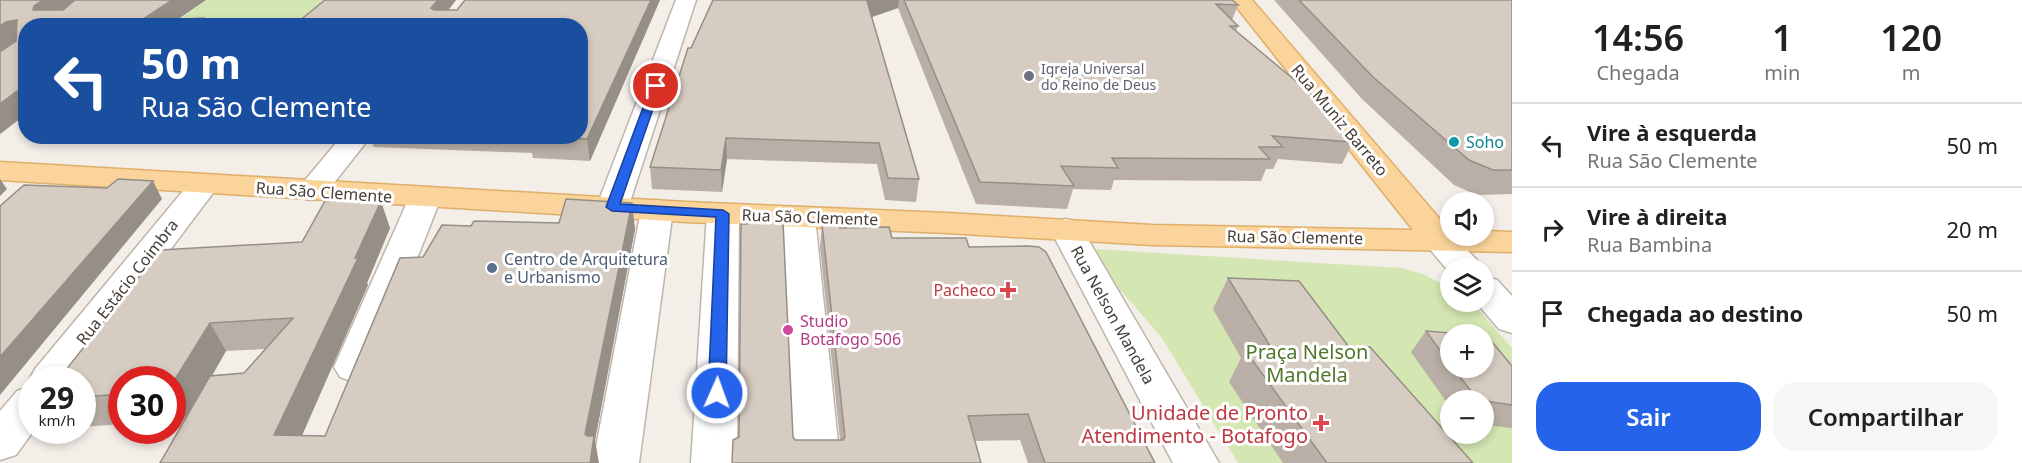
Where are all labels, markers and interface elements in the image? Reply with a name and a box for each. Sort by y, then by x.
text: 14:56 [1592,13,1684,62]
text: 1 [1772,13,1793,62]
text: 120 [1880,13,1942,62]
text: 50 m [141,34,241,91]
icon: left [42,42,120,120]
place label: Igreja Universal do Reino de Deus [1041,59,1157,94]
street label: Rua Muniz Barreto [1287,59,1393,181]
text: Chegada [1596,59,1680,86]
text: min [1764,59,1800,86]
text: m [1902,59,1921,86]
pin [630,60,681,111]
icon: arrive [639,69,672,102]
marker: Igreja Universal do Reino de Deus [1022,69,1036,83]
text: Rua São Clemente [141,88,371,125]
text: Vire à esquerda [1587,117,1757,147]
icon: left [1536,129,1569,162]
text: 50 m [1947,130,1998,160]
place label: Soho [1466,131,1504,153]
marker: Soho [1447,135,1461,149]
text: Rua São Clemente [1587,147,1758,174]
street label: Rua São Clemente [255,176,393,208]
map controls [1440,192,1494,444]
button: sound [1440,192,1494,246]
text: Vire à direita [1587,201,1727,231]
street label: Rua São Clemente [741,204,879,230]
icon: right [1536,213,1569,246]
text: 20 m [1947,214,1998,244]
street label: Rua Estácio Coimbra [71,215,183,349]
street label: Rua São Clemente [1227,225,1363,249]
text: Rua Bambina [1587,231,1712,258]
street label: Rua Nelson Mandela [1066,242,1160,388]
place label: Centro de Arquitetura e Urbanismo [504,248,668,288]
button: layers [1440,258,1494,312]
marker: Centro de Arquitetura e Urbanismo [485,261,499,275]
place label: Pacheco [933,279,996,301]
marker: Pacheco [1001,283,1015,297]
icon: arrive [1536,297,1569,330]
text: Chegada ao destino [1587,298,1803,328]
text: 50 m [1947,298,1998,328]
place label: Studio Botafogo 506 [800,310,901,350]
marker: Studio Botafogo 506 [781,323,795,337]
button: + [1440,324,1494,378]
park label: Praça Nelson Mandela [1246,338,1368,388]
position arrow [685,361,749,425]
speed limit sign: 30 [108,366,186,444]
text: 29 [40,377,74,418]
button: Sair [1536,382,1761,451]
button: Compartilhar [1773,382,1998,451]
button: − [1440,390,1494,444]
place label: Unidade de Pronto Atendimento - Botafogo [1081,399,1308,449]
text: km/h [39,410,75,430]
marker: Unidade de Pronto Atendimento - Botafogo [1312,414,1330,432]

